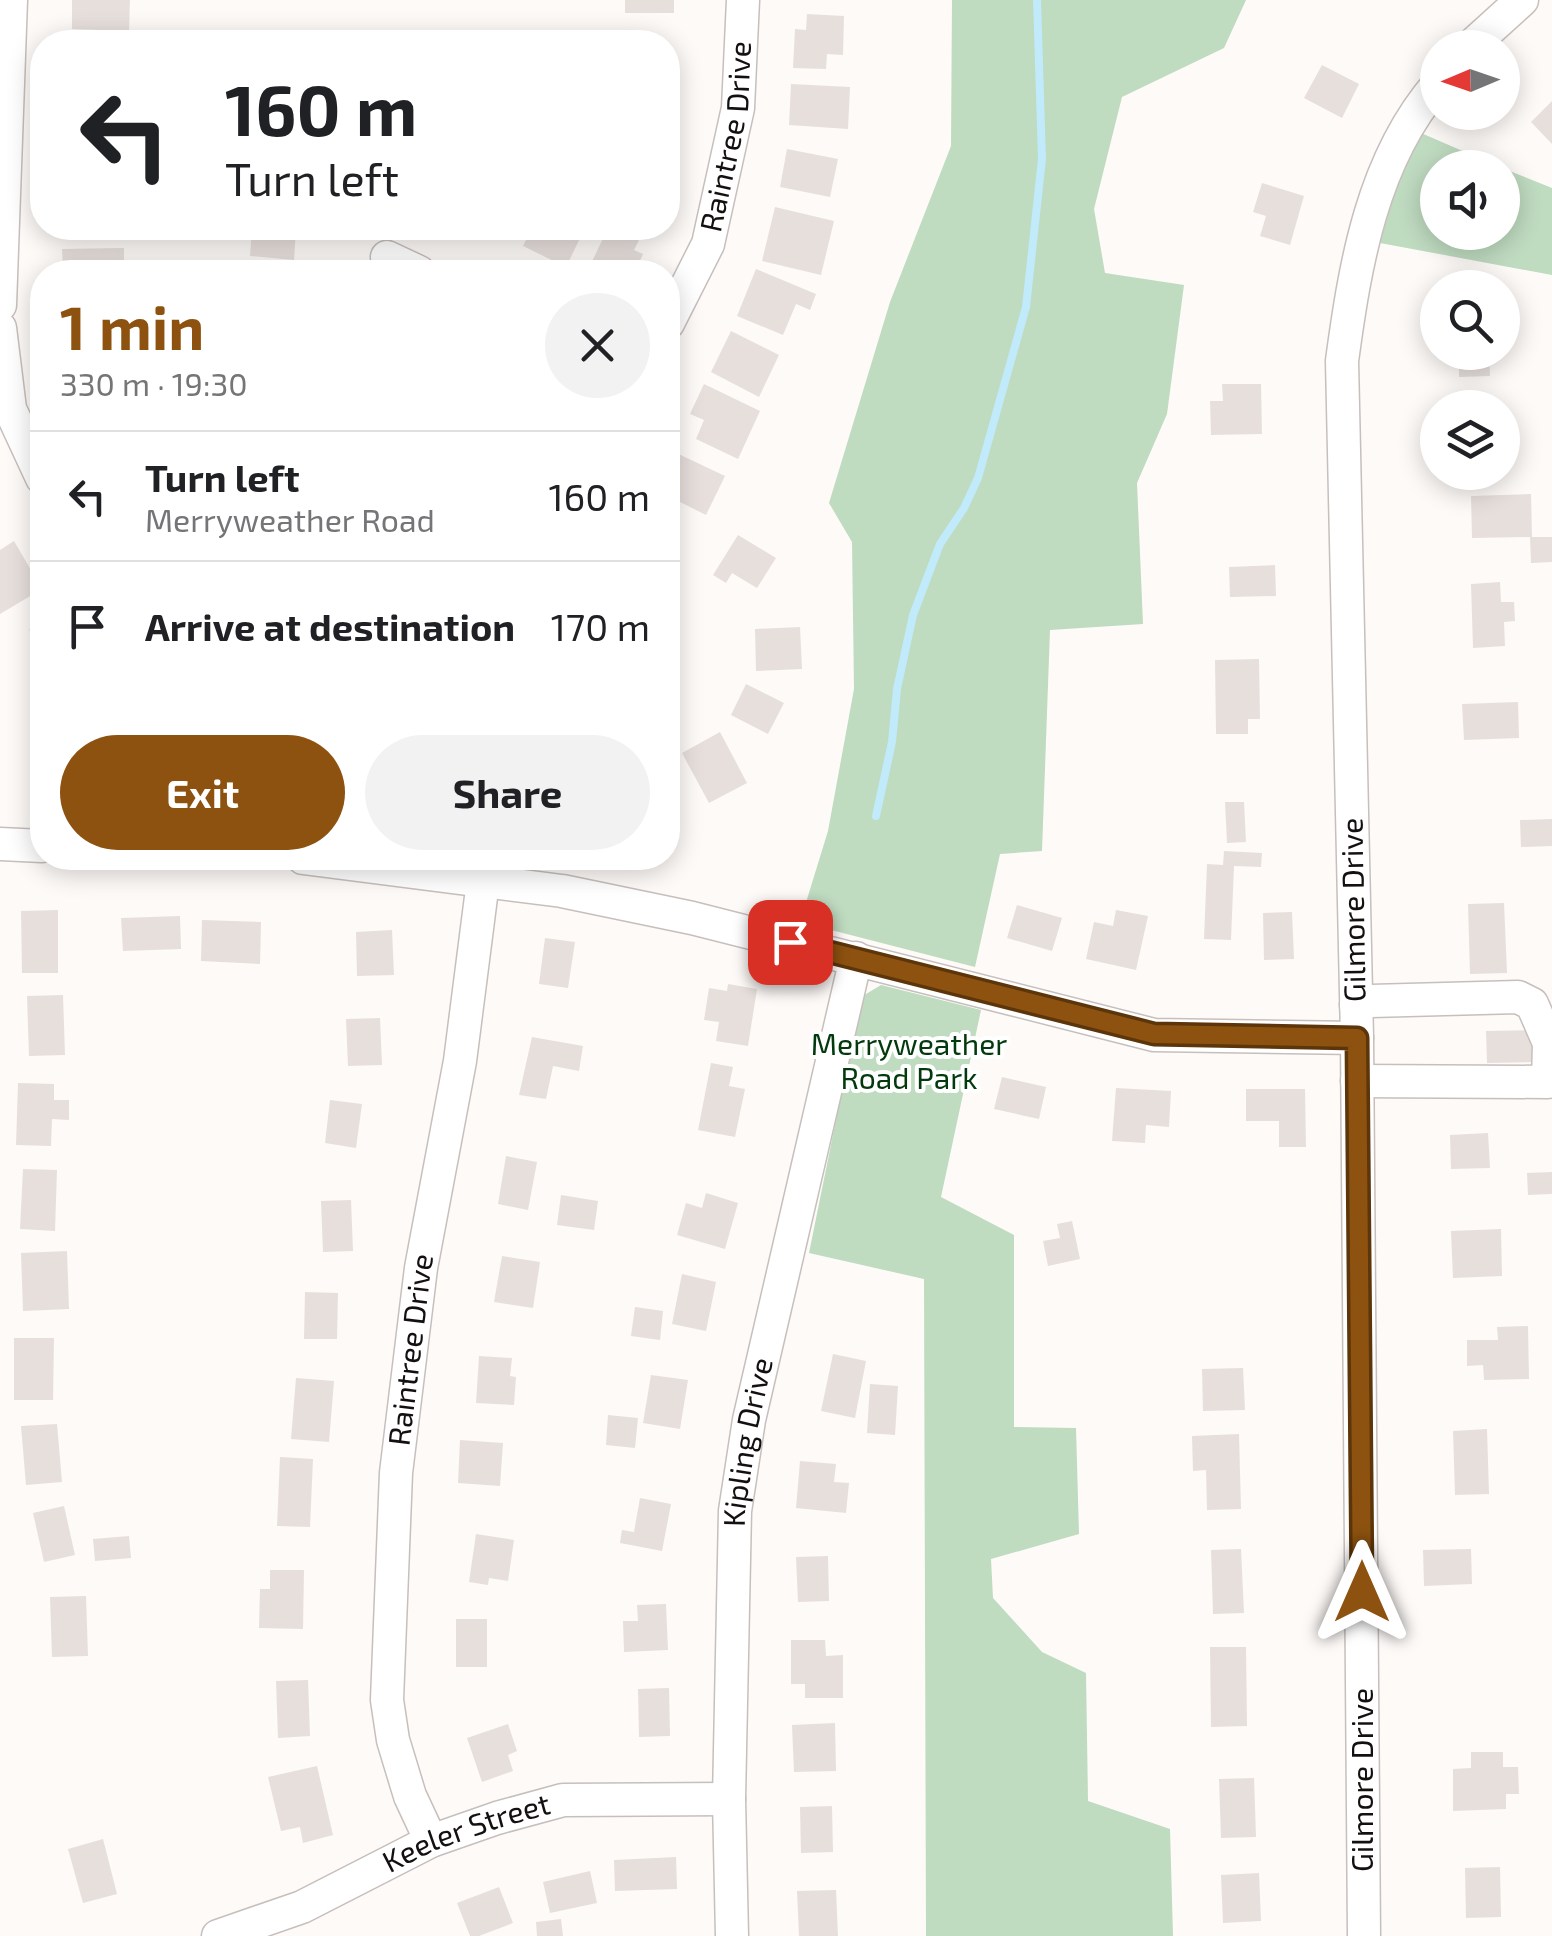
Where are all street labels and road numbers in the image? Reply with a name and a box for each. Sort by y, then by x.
street label: Raintree Drive [691,40,757,235]
street label: Gilmore Drive [1332,818,1372,1002]
street label: Raintree Drive [379,1250,439,1448]
street label: Kipling Drive [715,1354,779,1527]
street label: Gilmore Drive [1343,1688,1379,1872]
street label: Keeler Street [376,1784,554,1879]

